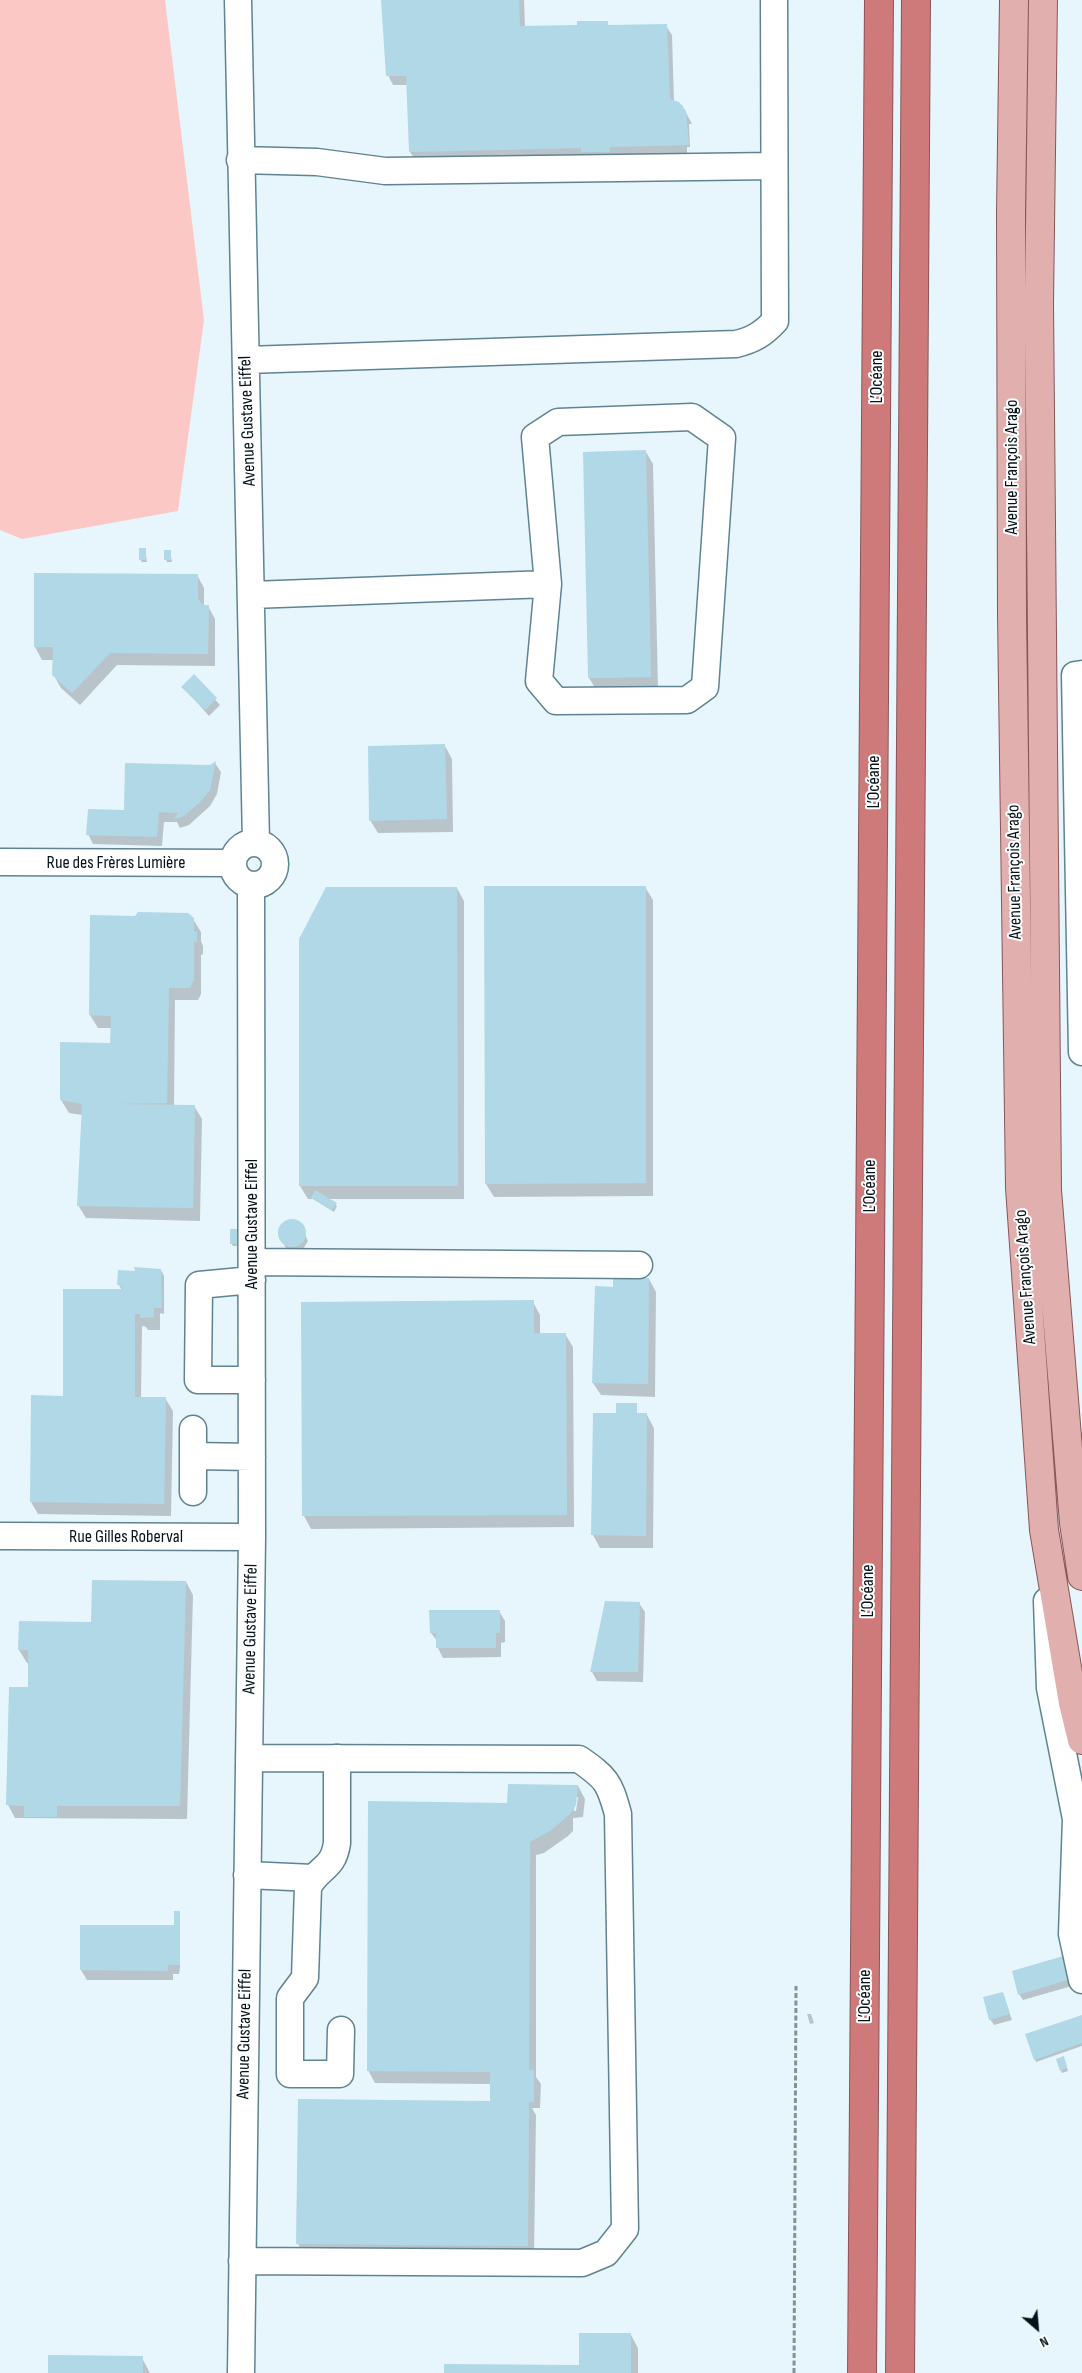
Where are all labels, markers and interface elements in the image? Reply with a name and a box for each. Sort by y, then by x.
street label: L’Océane [866,350,888,404]
street label: Avenue Gustave Eiffel [235,356,261,486]
street label: Avenue François Arago [1001,400,1023,534]
street label: L’Océane [863,755,885,809]
street label: Avenue François Arago [1003,804,1027,940]
street label: Rue des Frères Lumière [47,852,185,874]
street label: Avenue Gustave Eiffel [241,1159,263,1289]
street label: L’Océane [859,1159,881,1213]
street label: Avenue François Arago [1011,1209,1041,1345]
street label: Rue Gilles Roberval [69,1526,183,1548]
street label: Avenue Gustave Eiffel [239,1564,263,1694]
street label: L’Océane [857,1564,879,1618]
street label: Avenue Gustave Eiffel [233,1969,257,2099]
street label: L’Océane [854,1969,876,2023]
north arrow [1012,2303,1062,2353]
text: N [1037,2333,1051,2351]

